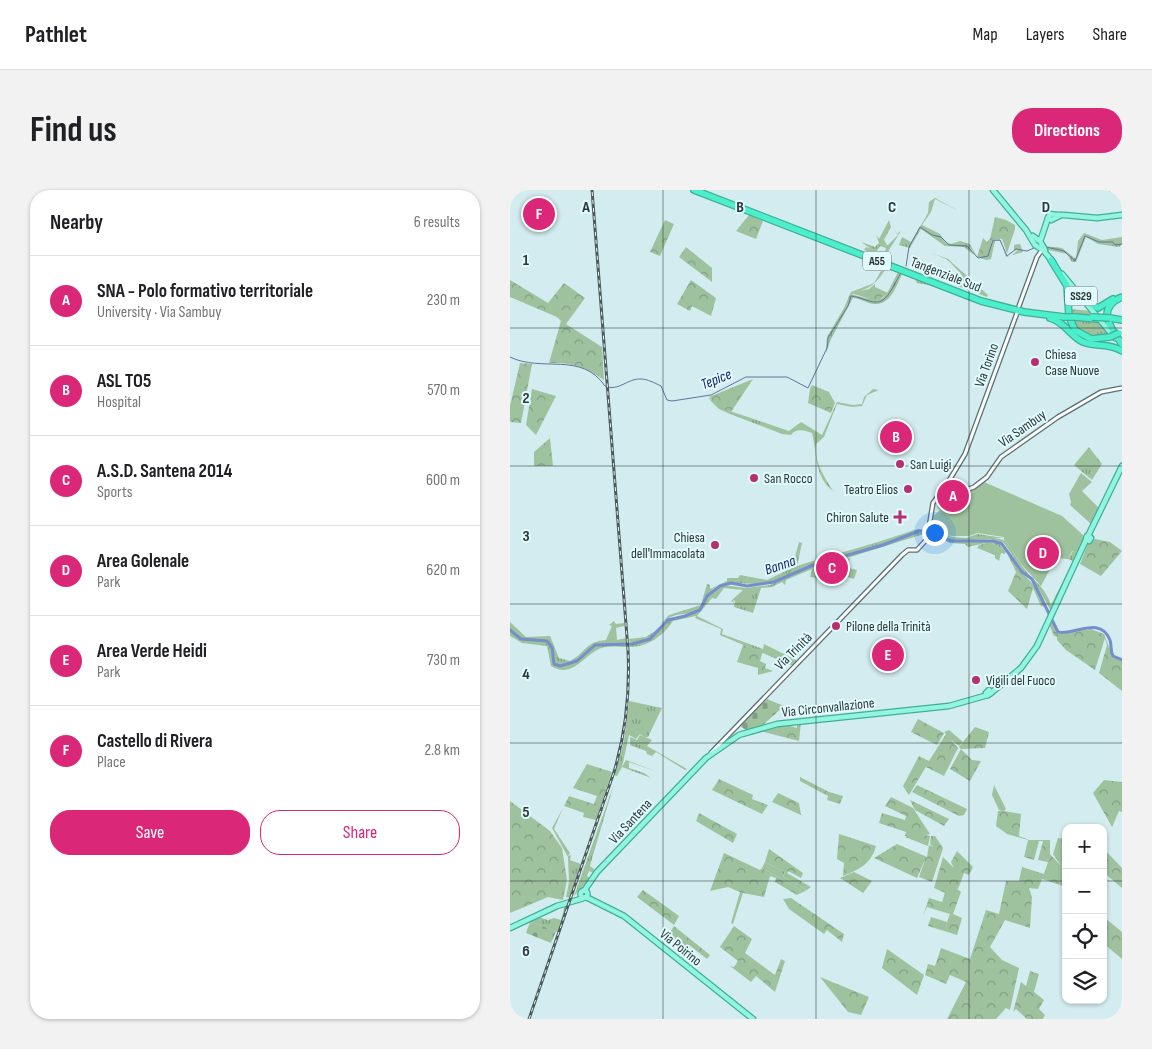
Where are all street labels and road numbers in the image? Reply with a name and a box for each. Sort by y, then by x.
road number: A55 [863,251,891,270]
street label: Tangenziale Sud [908,253,984,296]
road number: SS29 [1065,286,1097,305]
street label: Via Torino [971,341,1002,389]
street label: Via Sambuy [995,406,1050,451]
street label: Via Trinità [771,629,816,674]
street label: Via Circonvallazione [781,694,875,721]
street label: Via Santena [605,795,655,847]
street label: Via Poirino [656,925,705,970]

